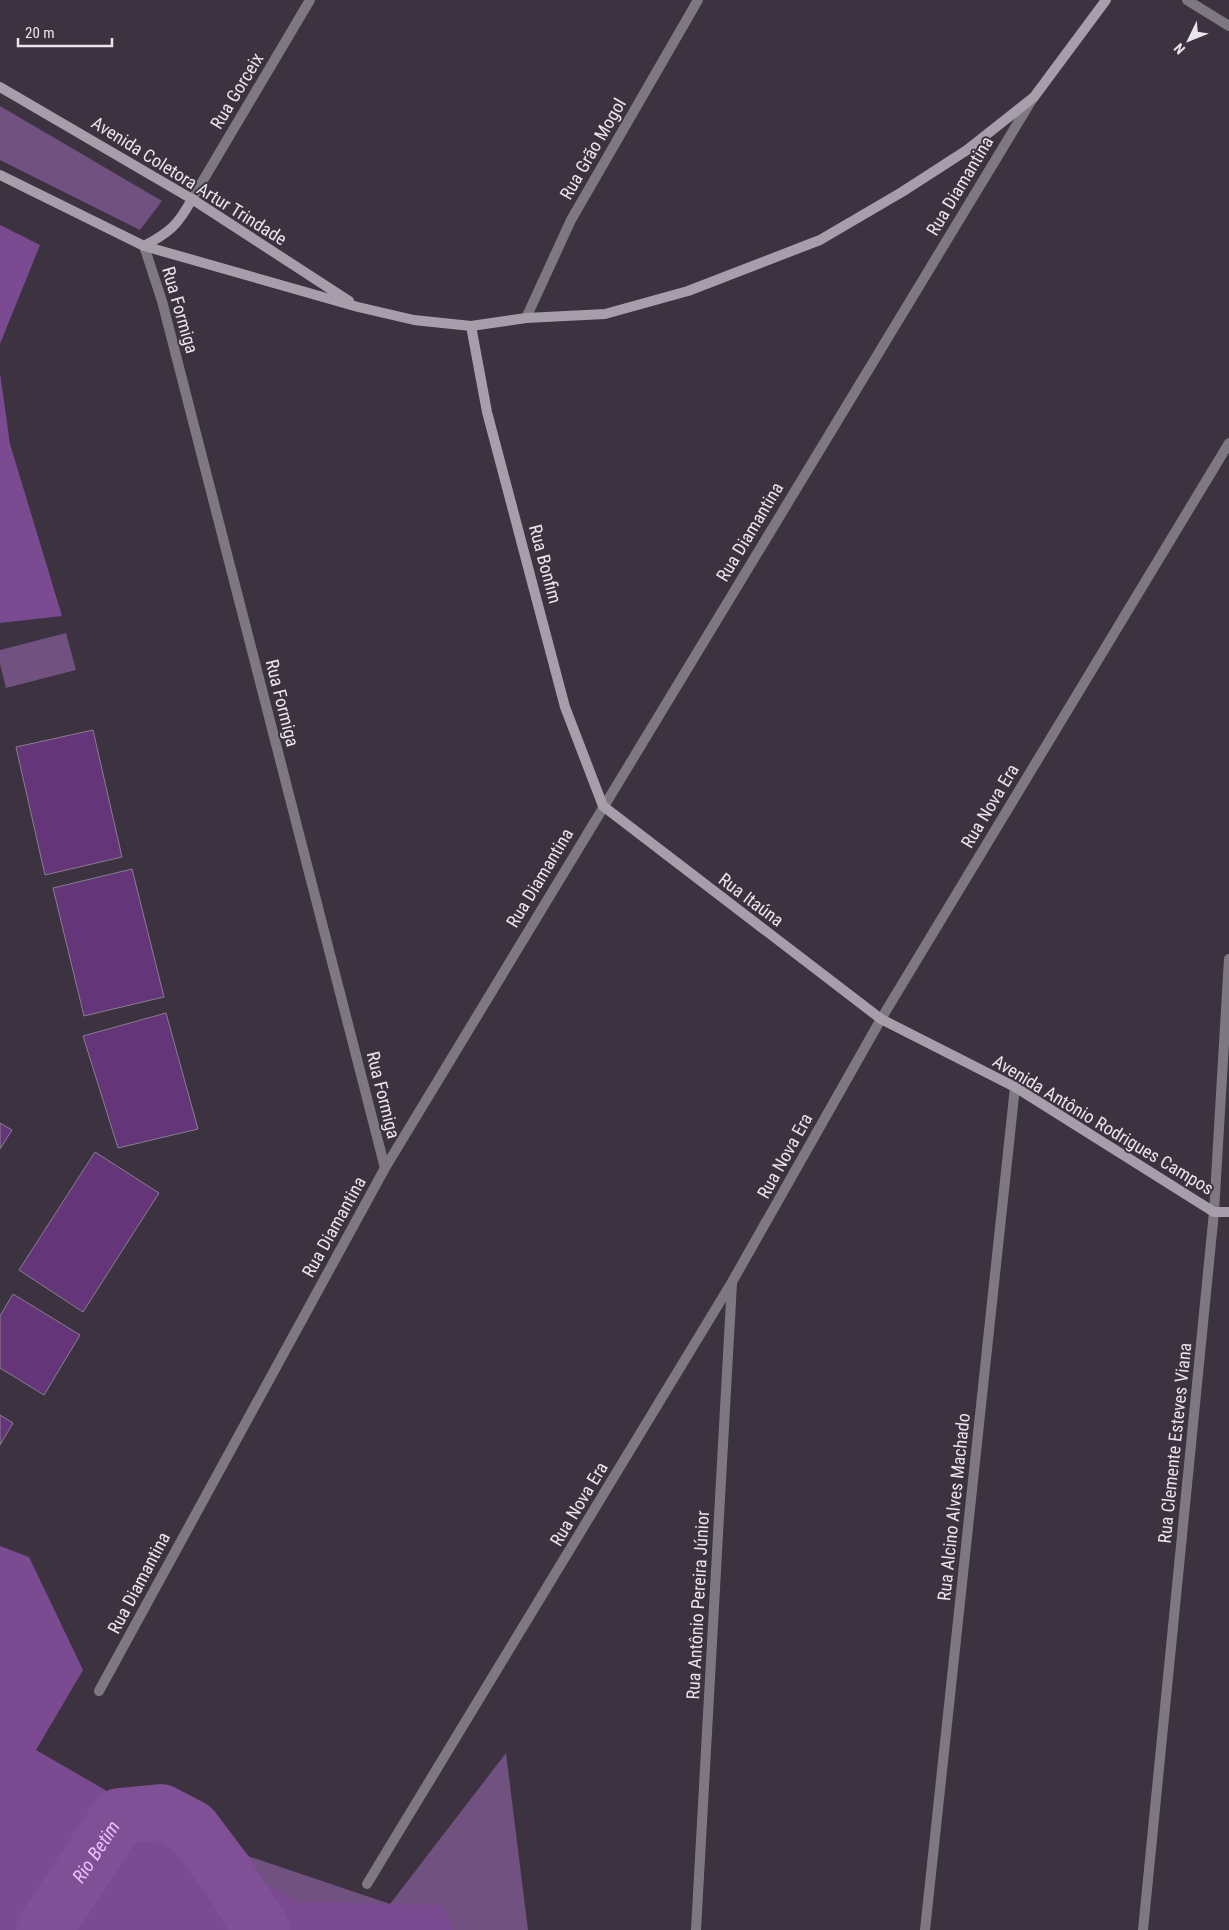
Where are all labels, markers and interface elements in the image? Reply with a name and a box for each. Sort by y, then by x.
scale bar [18,15,111,47]
north arrow [1164,15,1214,65]
text: 20 m [25,24,55,42]
text: N [1171,40,1188,57]
street label: Rua Gorceix [206,49,267,132]
street label: Rua Grão Mogol [555,94,630,203]
street label: Avenida Coletora Artur Trindade [88,112,291,249]
street label: Rua Diamantina [922,132,997,239]
street label: Rua Formiga [158,264,203,356]
street label: Rua Diamantina [712,478,787,585]
street label: Rua Bonfim [525,522,566,606]
street label: Rua Formiga [262,657,303,749]
street label: Rua Nova Era [956,760,1023,851]
street label: Rua Diamantina [502,824,577,931]
street label: Rua Itaúna [715,868,788,931]
street label: Rua Formiga [363,1049,404,1141]
street label: Avenida Antônio Rodrigues Campos [989,1050,1217,1199]
street label: Rua Nova Era [753,1110,817,1202]
street label: Rua Diamantina [297,1173,370,1281]
street label: Rua Clemente Esteves Viana [1154,1342,1195,1544]
street label: Rua Alcino Alves Machado [933,1412,974,1602]
street label: Rua Nova Era [545,1458,612,1549]
street label: Rua Antônio Pereira Júnior [682,1509,713,1700]
street label: Rua Diamantina [103,1529,174,1637]
water label: Rio Betim [67,1816,125,1887]

